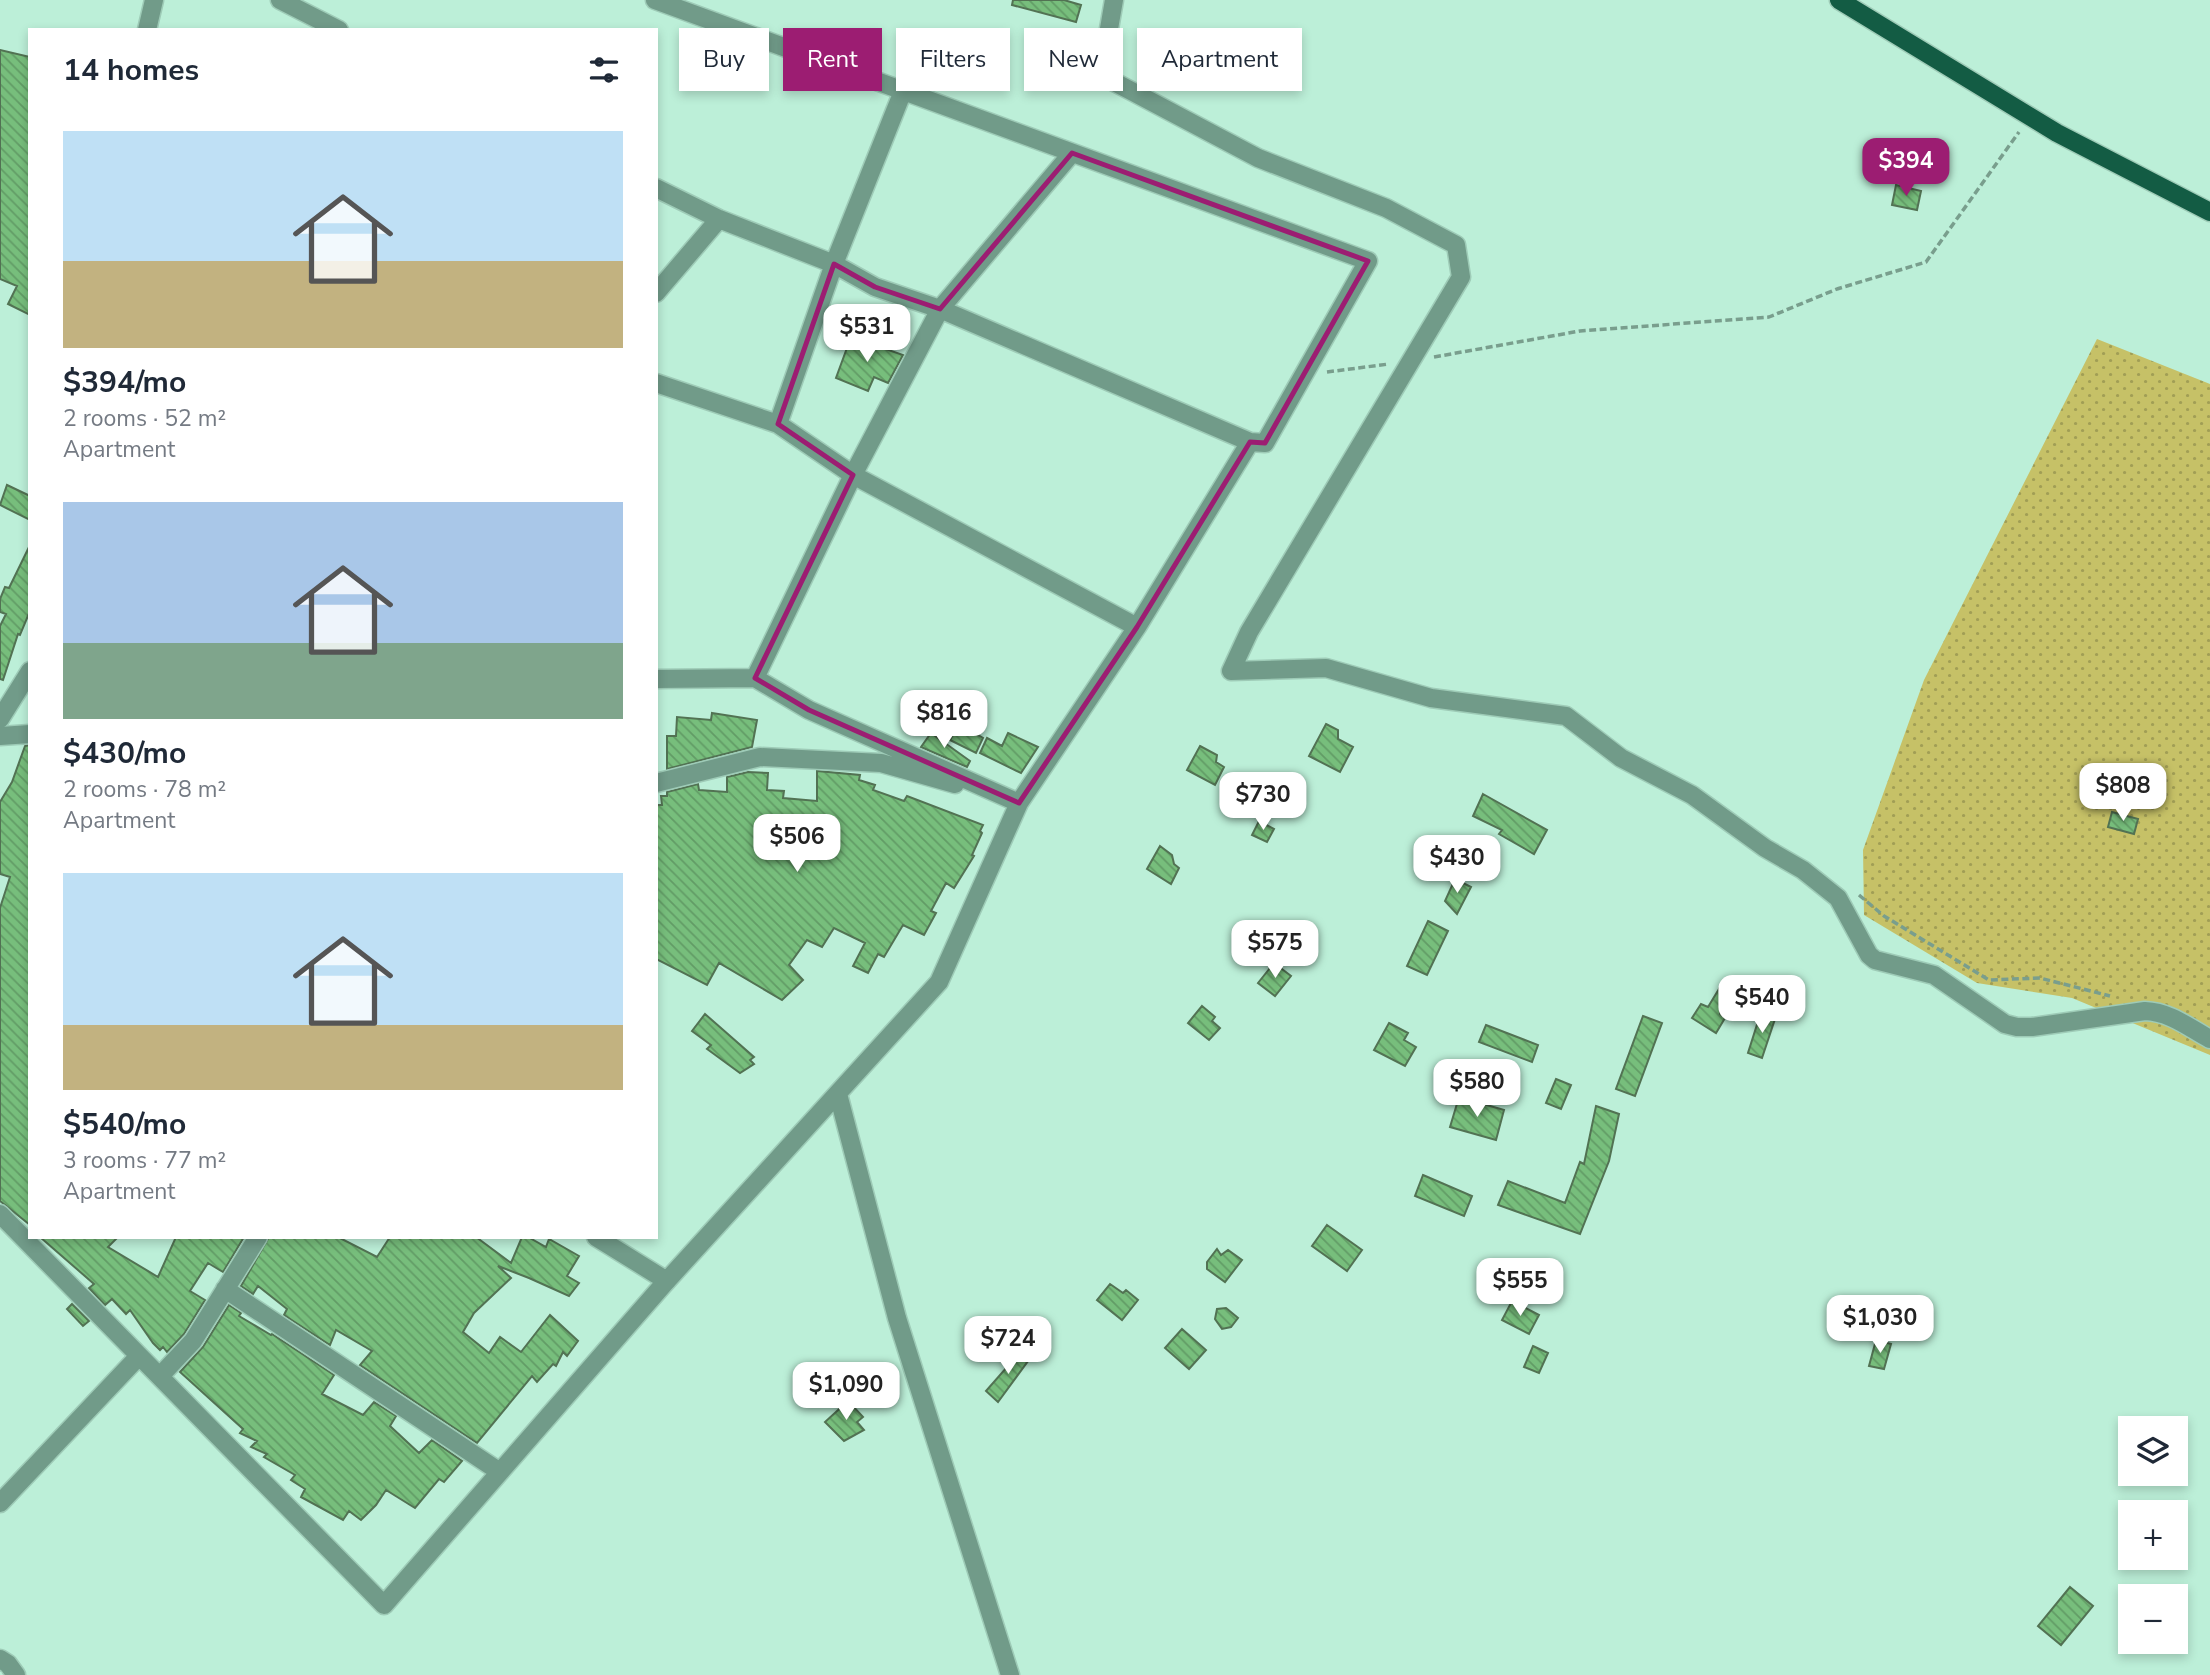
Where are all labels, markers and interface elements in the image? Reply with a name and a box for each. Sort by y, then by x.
chip: Buy [679,28,769,91]
chip: Rent [783,28,882,91]
chip: Filters [896,28,1010,91]
chip: New [1024,28,1123,91]
chip: Apartment [1137,28,1302,91]
text: 14 homes [63,50,199,91]
icon: filters [585,51,623,89]
pin: $394 [1865,138,1947,198]
text: $394 [1878,145,1934,176]
icon: home [280,176,406,302]
pin: $531 [826,304,908,364]
text: $531 [839,311,895,342]
text: $394/mo [63,362,186,403]
text: 2 rooms · 52 m² [63,403,226,434]
text: Apartment [63,434,175,465]
icon: home [280,547,406,673]
pin: $816 [903,690,985,750]
text: $816 [916,697,972,728]
text: $430/mo [63,733,186,774]
pin: $808 [2082,764,2164,823]
text: $808 [2095,770,2151,801]
pin: $730 [1222,772,1304,832]
text: 2 rooms · 78 m² [63,774,226,805]
text: $730 [1235,779,1291,810]
text: Apartment [63,805,175,836]
pin: $506 [756,814,838,874]
text: $506 [769,821,825,852]
pin: $430 [1416,836,1498,895]
text: $430 [1429,842,1485,873]
icon: home [280,918,406,1044]
pin: $575 [1234,920,1316,980]
text: $575 [1247,927,1303,958]
pin: $540 [1721,976,1803,1035]
text: $540 [1734,982,1790,1013]
pin: $580 [1436,1060,1518,1119]
text: $580 [1449,1066,1505,1097]
text: $540/mo [63,1104,186,1145]
text: 3 rooms · 77 m² [63,1145,226,1176]
text: Apartment [63,1176,175,1207]
pin: $555 [1479,1258,1561,1318]
text: $555 [1492,1265,1548,1296]
pin: $1,030 [1823,1296,1937,1355]
text: $1,030 [1843,1302,1917,1333]
pin: $724 [967,1316,1049,1376]
text: $724 [980,1323,1036,1354]
pin: $1,090 [789,1362,903,1422]
text: $1,090 [809,1369,883,1400]
map controls [2118,1416,2188,1654]
button: layers [2118,1416,2188,1486]
button: + [2118,1500,2188,1570]
button: − [2118,1584,2188,1654]

